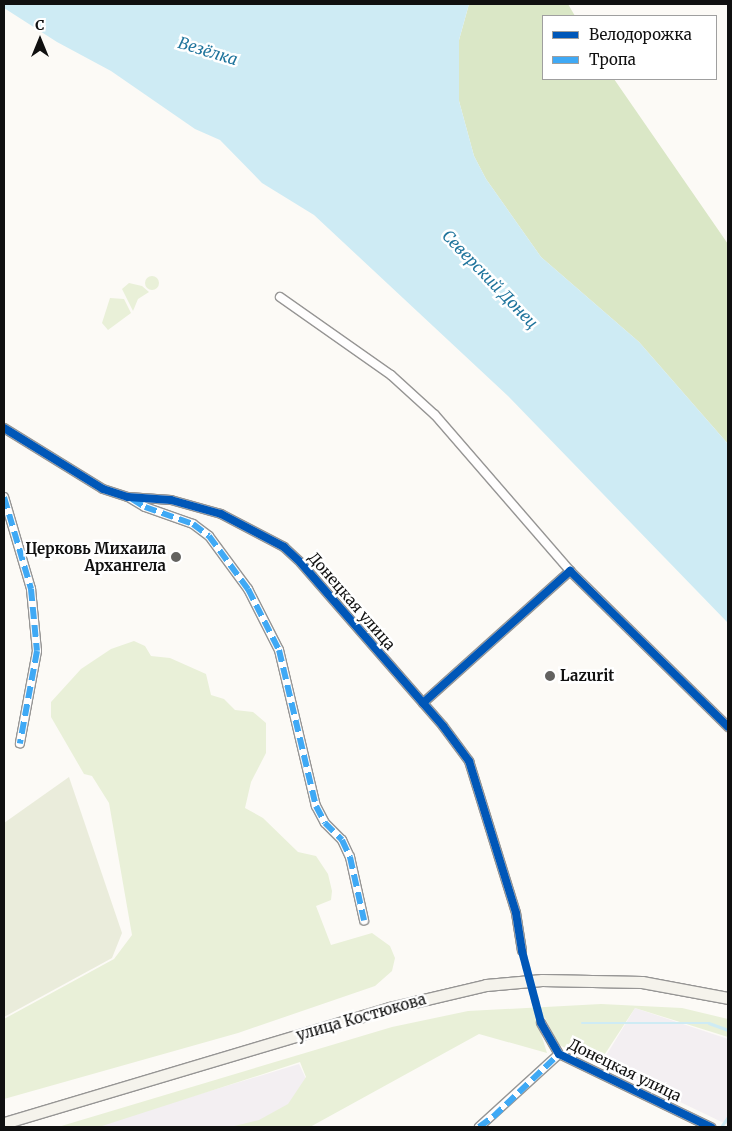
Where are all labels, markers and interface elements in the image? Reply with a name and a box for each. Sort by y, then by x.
north arrow [15,15,65,65]
legend [542,15,717,80]
text: С [35,16,45,34]
text: Велодорожка [589,25,692,44]
water label: Везёлка [176,33,240,69]
text: Тропа [589,50,636,69]
water label: Северский Донец [438,226,542,332]
place label: Церковь Михаила Архангела [25,539,166,574]
street label: Донецкая улица [305,549,399,653]
marker: Церковь Михаила Архангела [170,551,182,563]
place label: Lazurit [560,667,614,685]
marker: Lazurit [544,670,556,682]
street label: улица Костюкова [294,990,428,1044]
street label: Донецкая улица [566,1035,684,1105]

